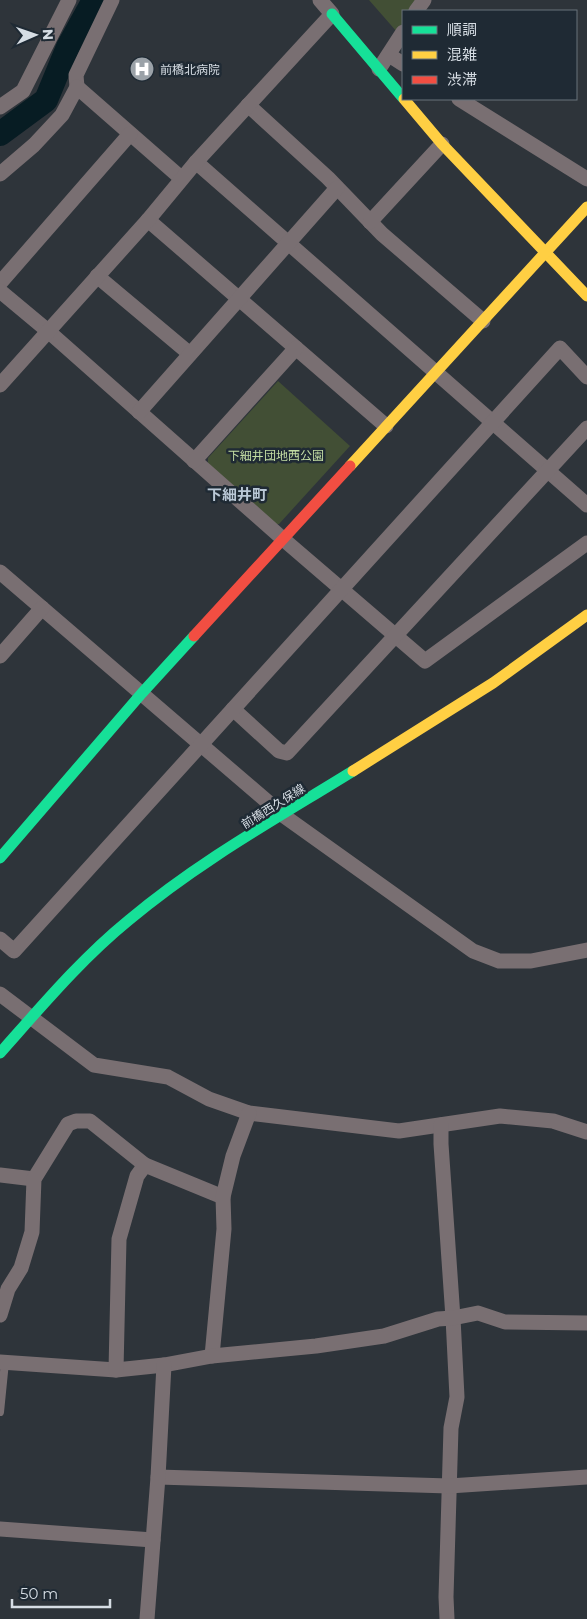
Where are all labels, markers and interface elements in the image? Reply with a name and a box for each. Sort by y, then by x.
north arrow [10,10,60,60]
legend [402,10,577,100]
text: 順調 [447,20,477,39]
text: N [39,29,57,41]
text: 混雑 [447,45,477,64]
hospital icon: 前橋北病院 [129,56,155,82]
place label: 前橋北病院 [160,62,220,77]
text: 渋滞 [447,70,477,89]
park label: 下細井団地西公園 [228,448,324,463]
district label: 下細井町 [207,485,267,504]
street label: 前橋西久保線 [238,781,308,831]
scale bar [12,1576,110,1608]
text: 50 m [20,1584,58,1603]

